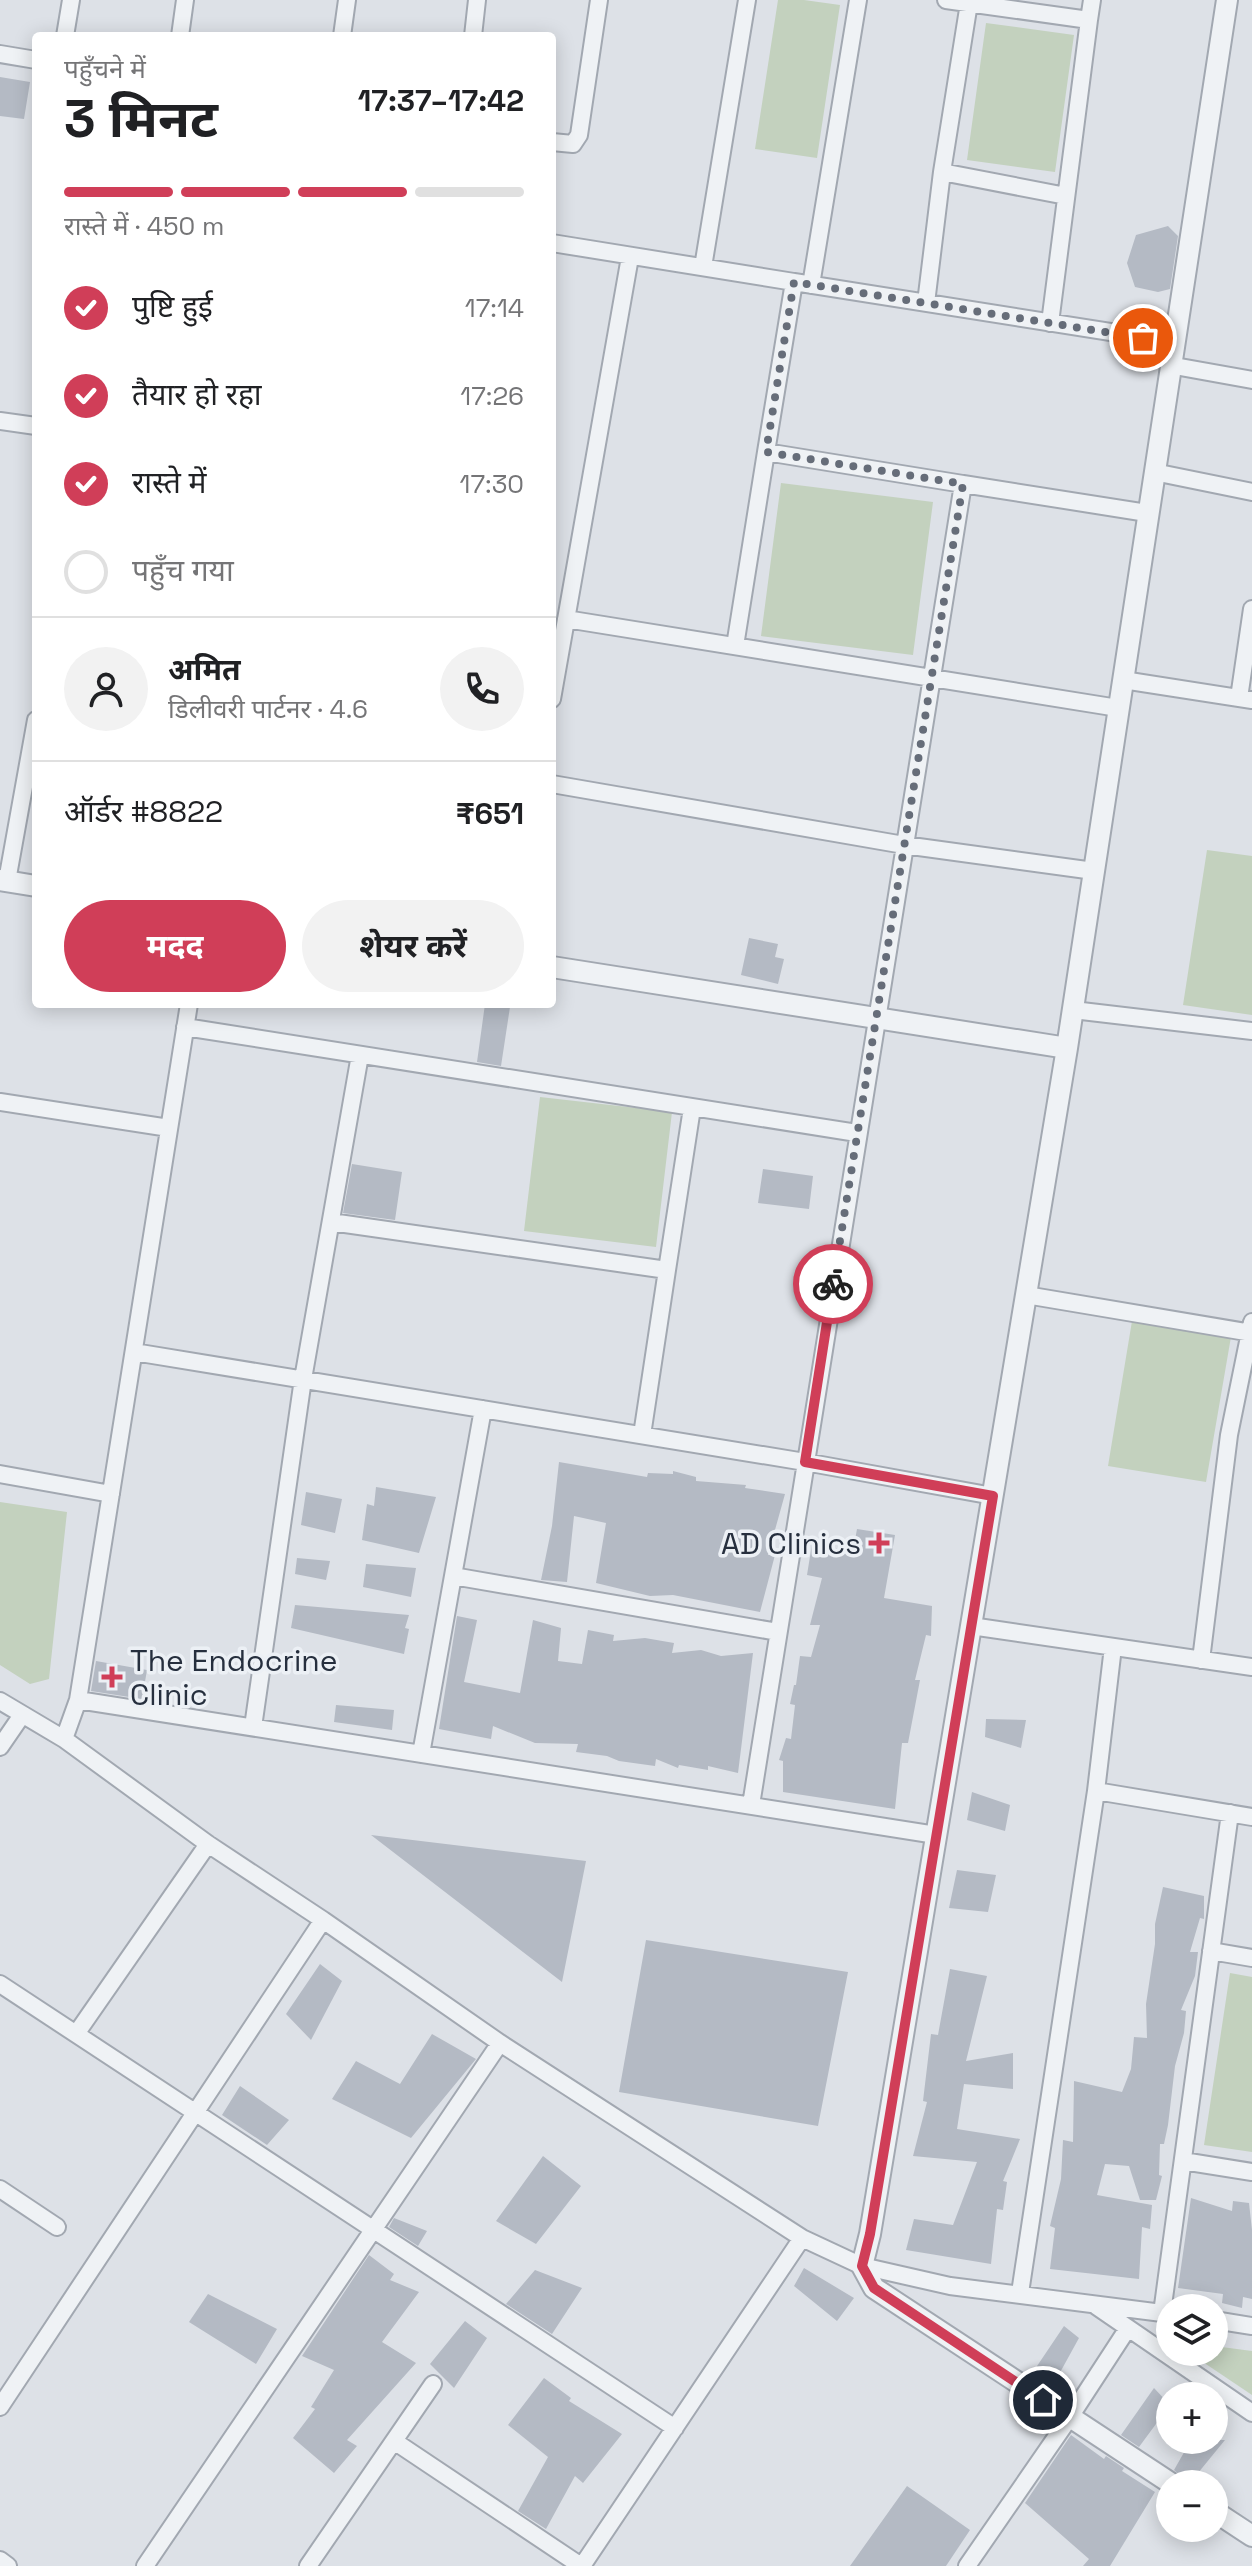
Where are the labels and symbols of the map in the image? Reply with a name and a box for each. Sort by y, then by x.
pin [1109,304,1177,372]
courier [793,1244,873,1324]
place label: AD Clinics [721,1524,861,1563]
marker: AD Clinics [868,1532,890,1554]
place label: The Endocrine Clinic [130,1641,337,1714]
marker: The Endocrine Clinic [101,1666,123,1688]
pin [1009,2366,1077,2434]

